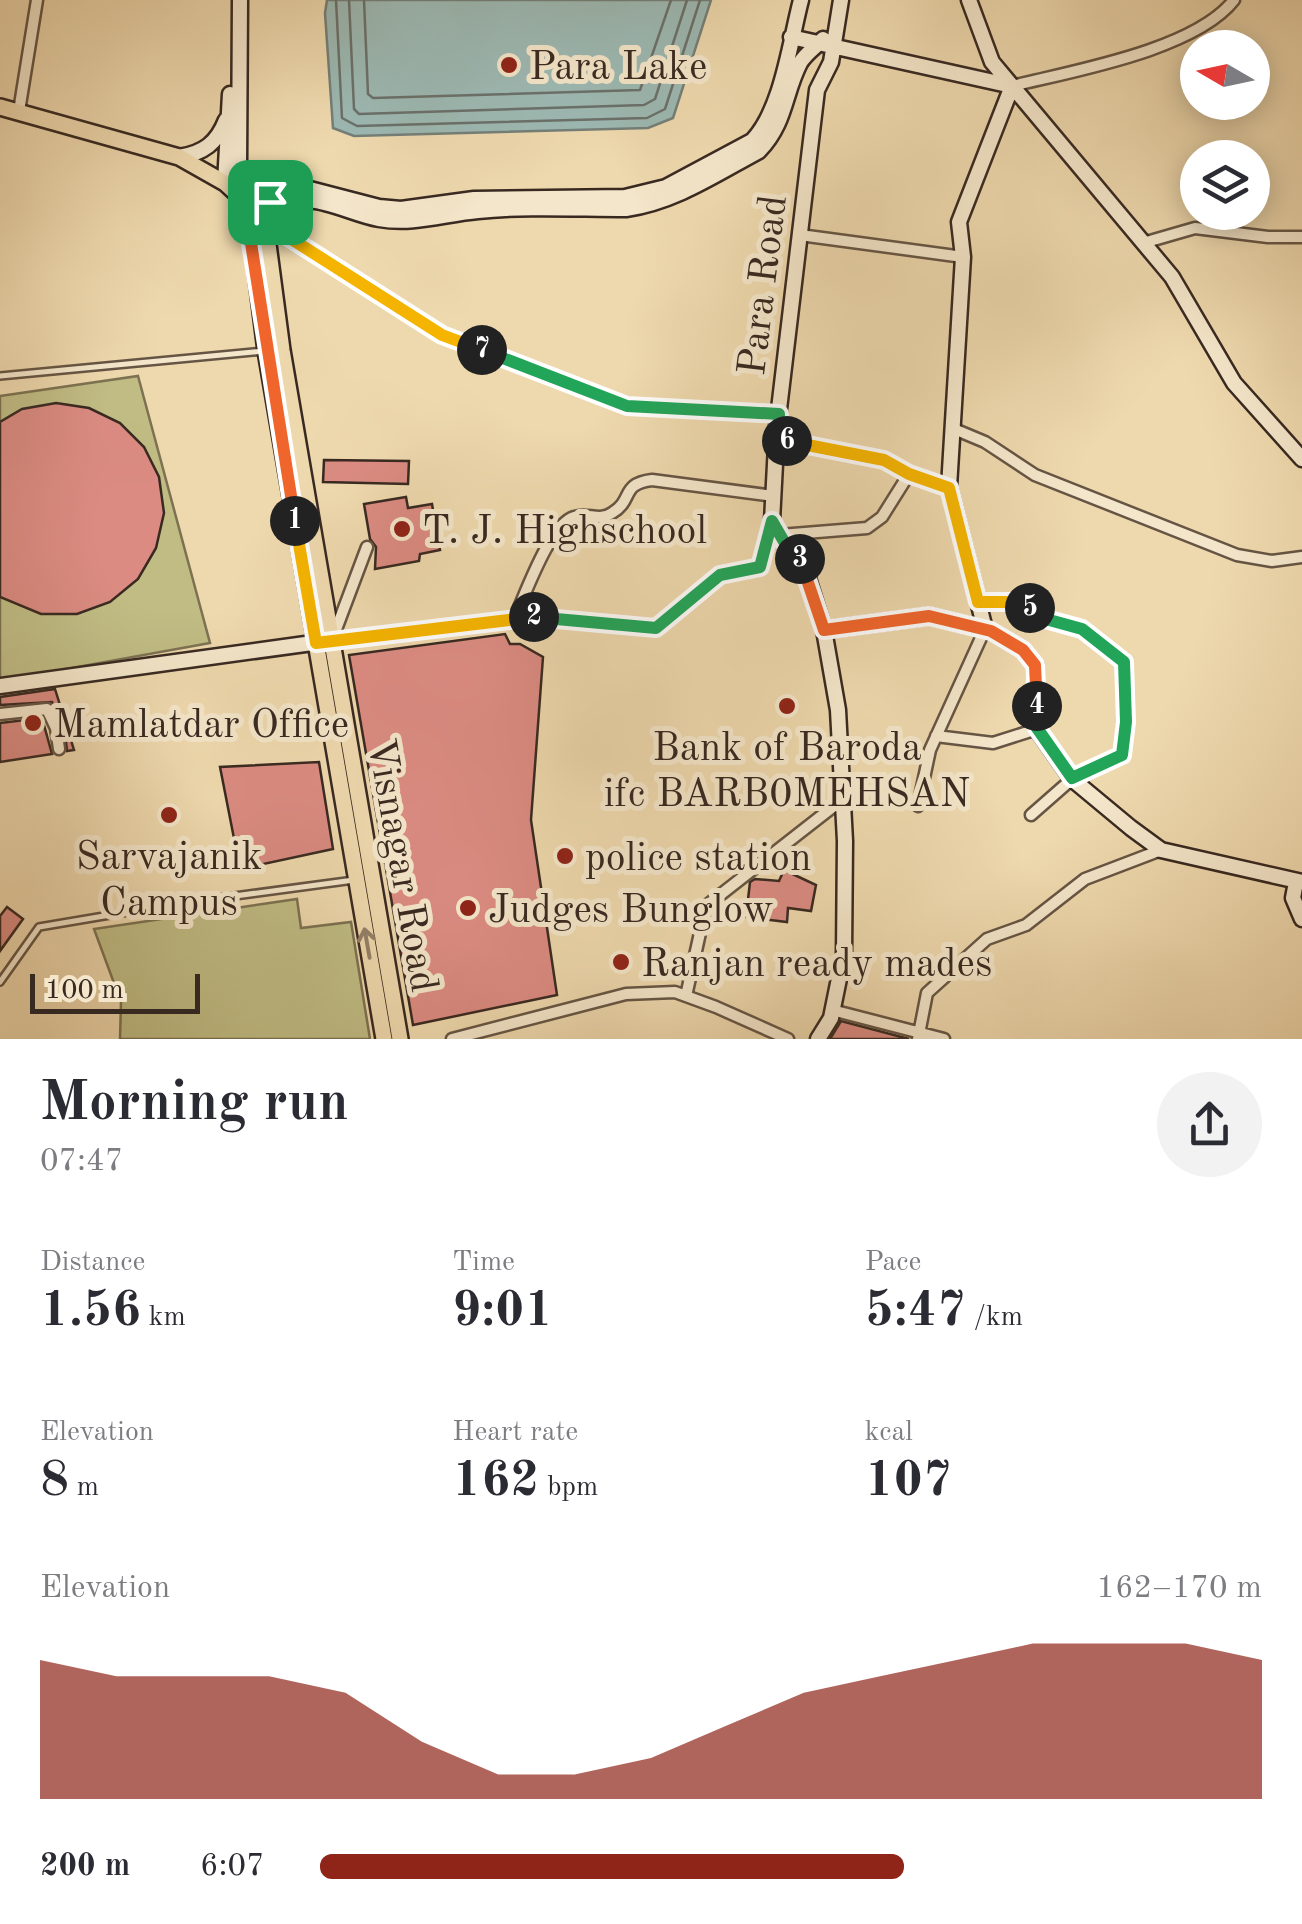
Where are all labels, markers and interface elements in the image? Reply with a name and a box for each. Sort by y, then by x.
north arrow [1180,30,1270,120]
map controls [1180,30,1270,230]
place label: Para Lake [529,49,707,89]
marker: Para Lake [498,54,520,76]
button: layers [1180,140,1270,230]
pin [228,160,313,245]
icon: arrive [243,175,298,230]
street label: Para Road [734,193,796,378]
pin: 7 [457,325,507,375]
text: 7 [474,336,490,364]
pin: 6 [762,416,812,466]
text: 6 [779,427,795,455]
pin: 1 [270,496,320,546]
text: 1 [287,507,303,535]
place label: T. J. Highschool [422,513,707,553]
marker: T. J. Highschool [391,518,413,540]
pin: 3 [775,534,825,584]
text: 3 [792,545,808,573]
pin: 5 [1005,583,1055,633]
pin: 2 [509,592,559,642]
text: 5 [1022,594,1038,622]
text: 2 [526,603,542,631]
pin: 4 [1012,681,1062,731]
text: 4 [1029,692,1045,720]
marker: Bank of Baroda ifc BARB0MEHSAN [776,695,798,717]
place label: Mamlatdar Office [53,707,349,747]
marker: Mamlatdar Office [22,712,44,734]
place label: Bank of Baroda ifc BARB0MEHSAN [604,730,970,816]
street label: Visnagar Road [358,736,442,996]
marker: Sarvajanik Campus [158,804,180,826]
place label: Sarvajanik Campus [76,839,262,925]
place label: police station [585,840,812,880]
marker: police station [554,845,576,867]
place label: Judges Bunglow [488,892,774,932]
marker: Judges Bunglow [457,897,479,919]
one-way arrow [357,927,376,960]
place label: Ranjan ready mades [641,946,992,986]
marker: Ranjan ready mades [610,951,632,973]
scale bar [30,969,200,1014]
text: 100 m [45,977,124,1005]
button: share [1157,1072,1262,1177]
text: Morning run [40,1077,349,1132]
text: 07:47 [40,1146,123,1178]
text: Distance [40,1249,145,1277]
text: Time [452,1249,515,1277]
text: Pace [865,1249,921,1277]
text: 1.56 [40,1287,141,1337]
text: 9:01 [452,1287,553,1337]
text: 5:47 [865,1287,966,1337]
text: km [141,1304,186,1332]
text: /km [966,1304,1023,1332]
text: Elevation [40,1419,154,1447]
text: Heart rate [452,1419,578,1447]
text: kcal [865,1419,913,1447]
text: 8 [40,1457,69,1507]
text: 162 [452,1457,539,1507]
text: 107 [865,1457,952,1507]
text: m [69,1474,99,1502]
text: bpm [539,1474,598,1502]
text: Elevation [40,1573,170,1605]
text: 162–170 m [1096,1573,1262,1605]
text: 200 m [40,1851,130,1883]
text: 6:07 [200,1851,265,1883]

